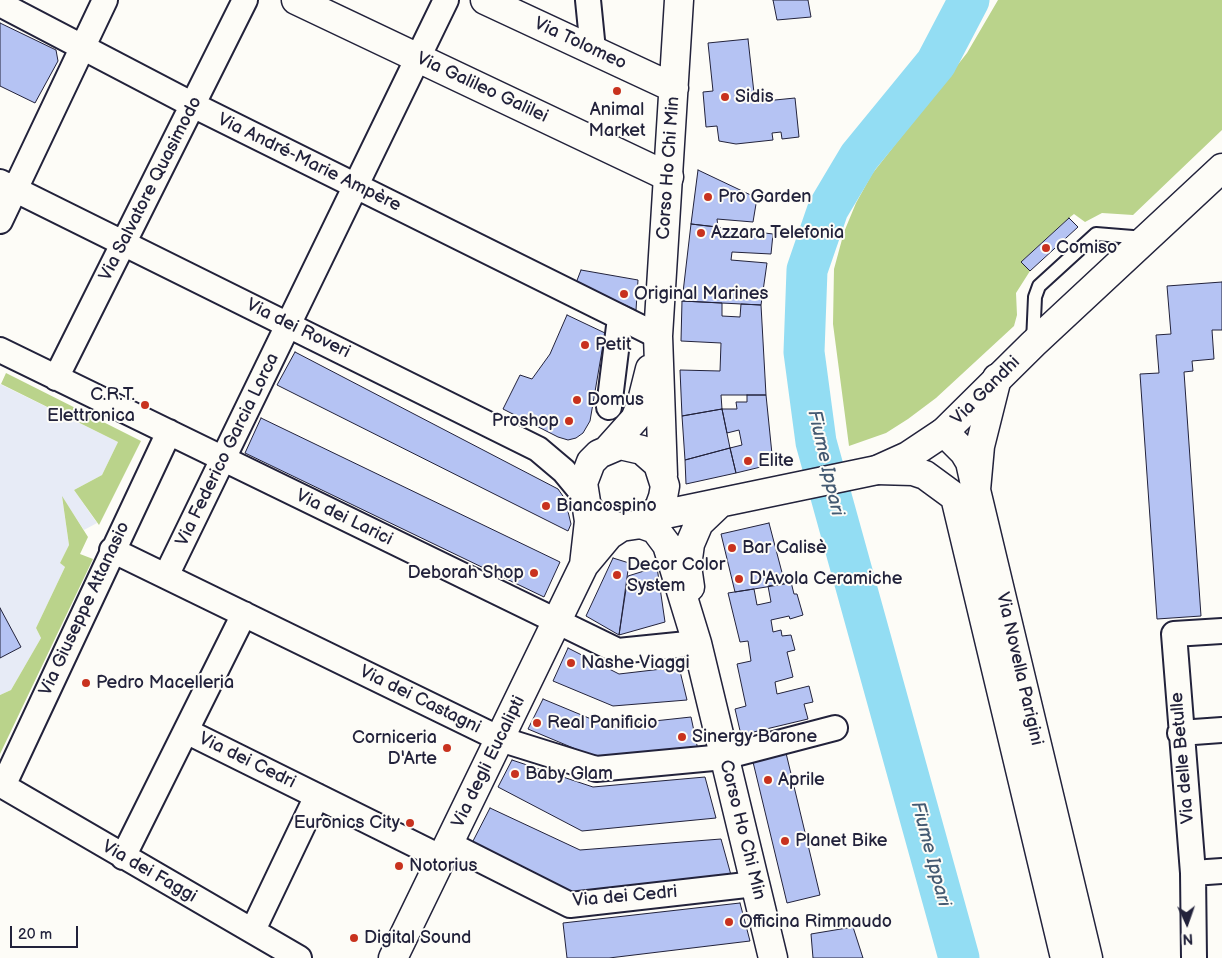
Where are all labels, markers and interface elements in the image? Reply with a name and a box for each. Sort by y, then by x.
street label: Via Tolomeo [530,13,630,75]
street label: Via Galileo Galilei [413,48,551,128]
marker: Animal Market [611,85,623,97]
place label: Sidis [735,86,774,108]
marker: Sidis [719,91,731,103]
street label: Via Salvatore Quasimodo [95,93,207,285]
street label: Corso Ho Chi Min [653,96,685,240]
place label: Animal Market [589,99,645,142]
street label: Via André-Marie Ampère [214,109,404,217]
place label: Pro Garden [718,186,812,208]
marker: Pro Garden [702,191,714,203]
place label: Azzara Telefonia [711,222,844,244]
marker: Azzara Telefonia [695,227,707,239]
place label: Comiso [1056,237,1117,259]
marker: Comiso [1040,242,1052,254]
place label: Original Marines [634,283,768,305]
marker: Original Marines [618,288,630,300]
street label: Via dei Roveri [242,294,354,364]
place label: Petit [595,334,632,356]
marker: Petit [579,339,591,351]
street label: Via Federico Garcia Lorca [172,350,284,550]
street label: Via Gandhi [947,352,1025,430]
place label: C.R.T. Elettronica [47,384,135,426]
place label: Domus [587,389,644,411]
marker: Domus [571,394,583,406]
marker: C.R.T. Elettronica [139,399,151,411]
water label: Fiume Ippari [802,408,848,518]
place label: Proshop [492,410,559,432]
marker: Proshop [563,415,575,427]
place label: Elite [758,450,794,472]
marker: Elite [742,455,754,467]
street label: Via dei Larici [292,485,396,551]
place label: Biancospino [556,495,657,517]
marker: Biancospino [540,500,552,512]
street label: Via Giuseppe Attanasio [35,519,135,699]
place label: Bar Calisè [742,537,827,559]
marker: Bar Calisè [726,542,738,554]
place label: Decor Color System [627,554,725,596]
place label: Deborah Shop [407,562,524,584]
marker: Deborah Shop [528,567,540,579]
place label: D'Avola Ceramiche [749,568,902,590]
marker: Decor Color System [611,569,623,581]
marker: D'Avola Ceramiche [733,573,745,585]
street label: Via Novella Parigini [991,590,1047,748]
place label: Nashe Viaggi [581,652,690,674]
marker: Nashe Viaggi [565,657,577,669]
street label: Via dei Castagni [356,661,484,739]
place label: Pedro Macelleria [96,672,234,694]
marker: Pedro Macelleria [80,677,92,689]
street label: Via delle Betulle [1166,691,1200,825]
street label: Via degli Eucalipti [448,692,530,832]
place label: Real Panificio [547,712,657,734]
marker: Real Panificio [531,717,543,729]
place label: Sinergy Barone [692,726,817,748]
place label: Corniceria D'Arte [352,727,437,770]
street label: Via dei Cedri [195,728,299,794]
marker: Sinergy Barone [676,731,688,743]
marker: Corniceria D'Arte [441,742,453,754]
street label: Corso Ho Chi Min [714,758,770,902]
place label: Baby Glam [525,763,613,785]
marker: Baby Glam [509,768,521,780]
place label: Aprile [778,769,825,791]
marker: Aprile [762,774,774,786]
water label: Fiume Ippari [905,799,955,909]
place label: Euronics City [294,812,400,834]
marker: Euronics City [404,817,416,829]
place label: Planet Bike [795,830,887,852]
marker: Planet Bike [779,835,791,847]
street label: Via dei Faggi [98,836,200,908]
place label: Notorius [409,855,477,877]
marker: Notorius [393,860,405,872]
street label: Via dei Cedri [572,882,678,912]
north arrow [1162,898,1212,948]
place label: Officina Rimmaudo [739,911,892,933]
scale bar [12,916,80,948]
marker: Officina Rimmaudo [723,916,735,928]
text: 20 m [18,925,52,944]
place label: Digital Sound [364,927,471,949]
text: N [1182,930,1194,947]
marker: Digital Sound [348,932,360,944]

